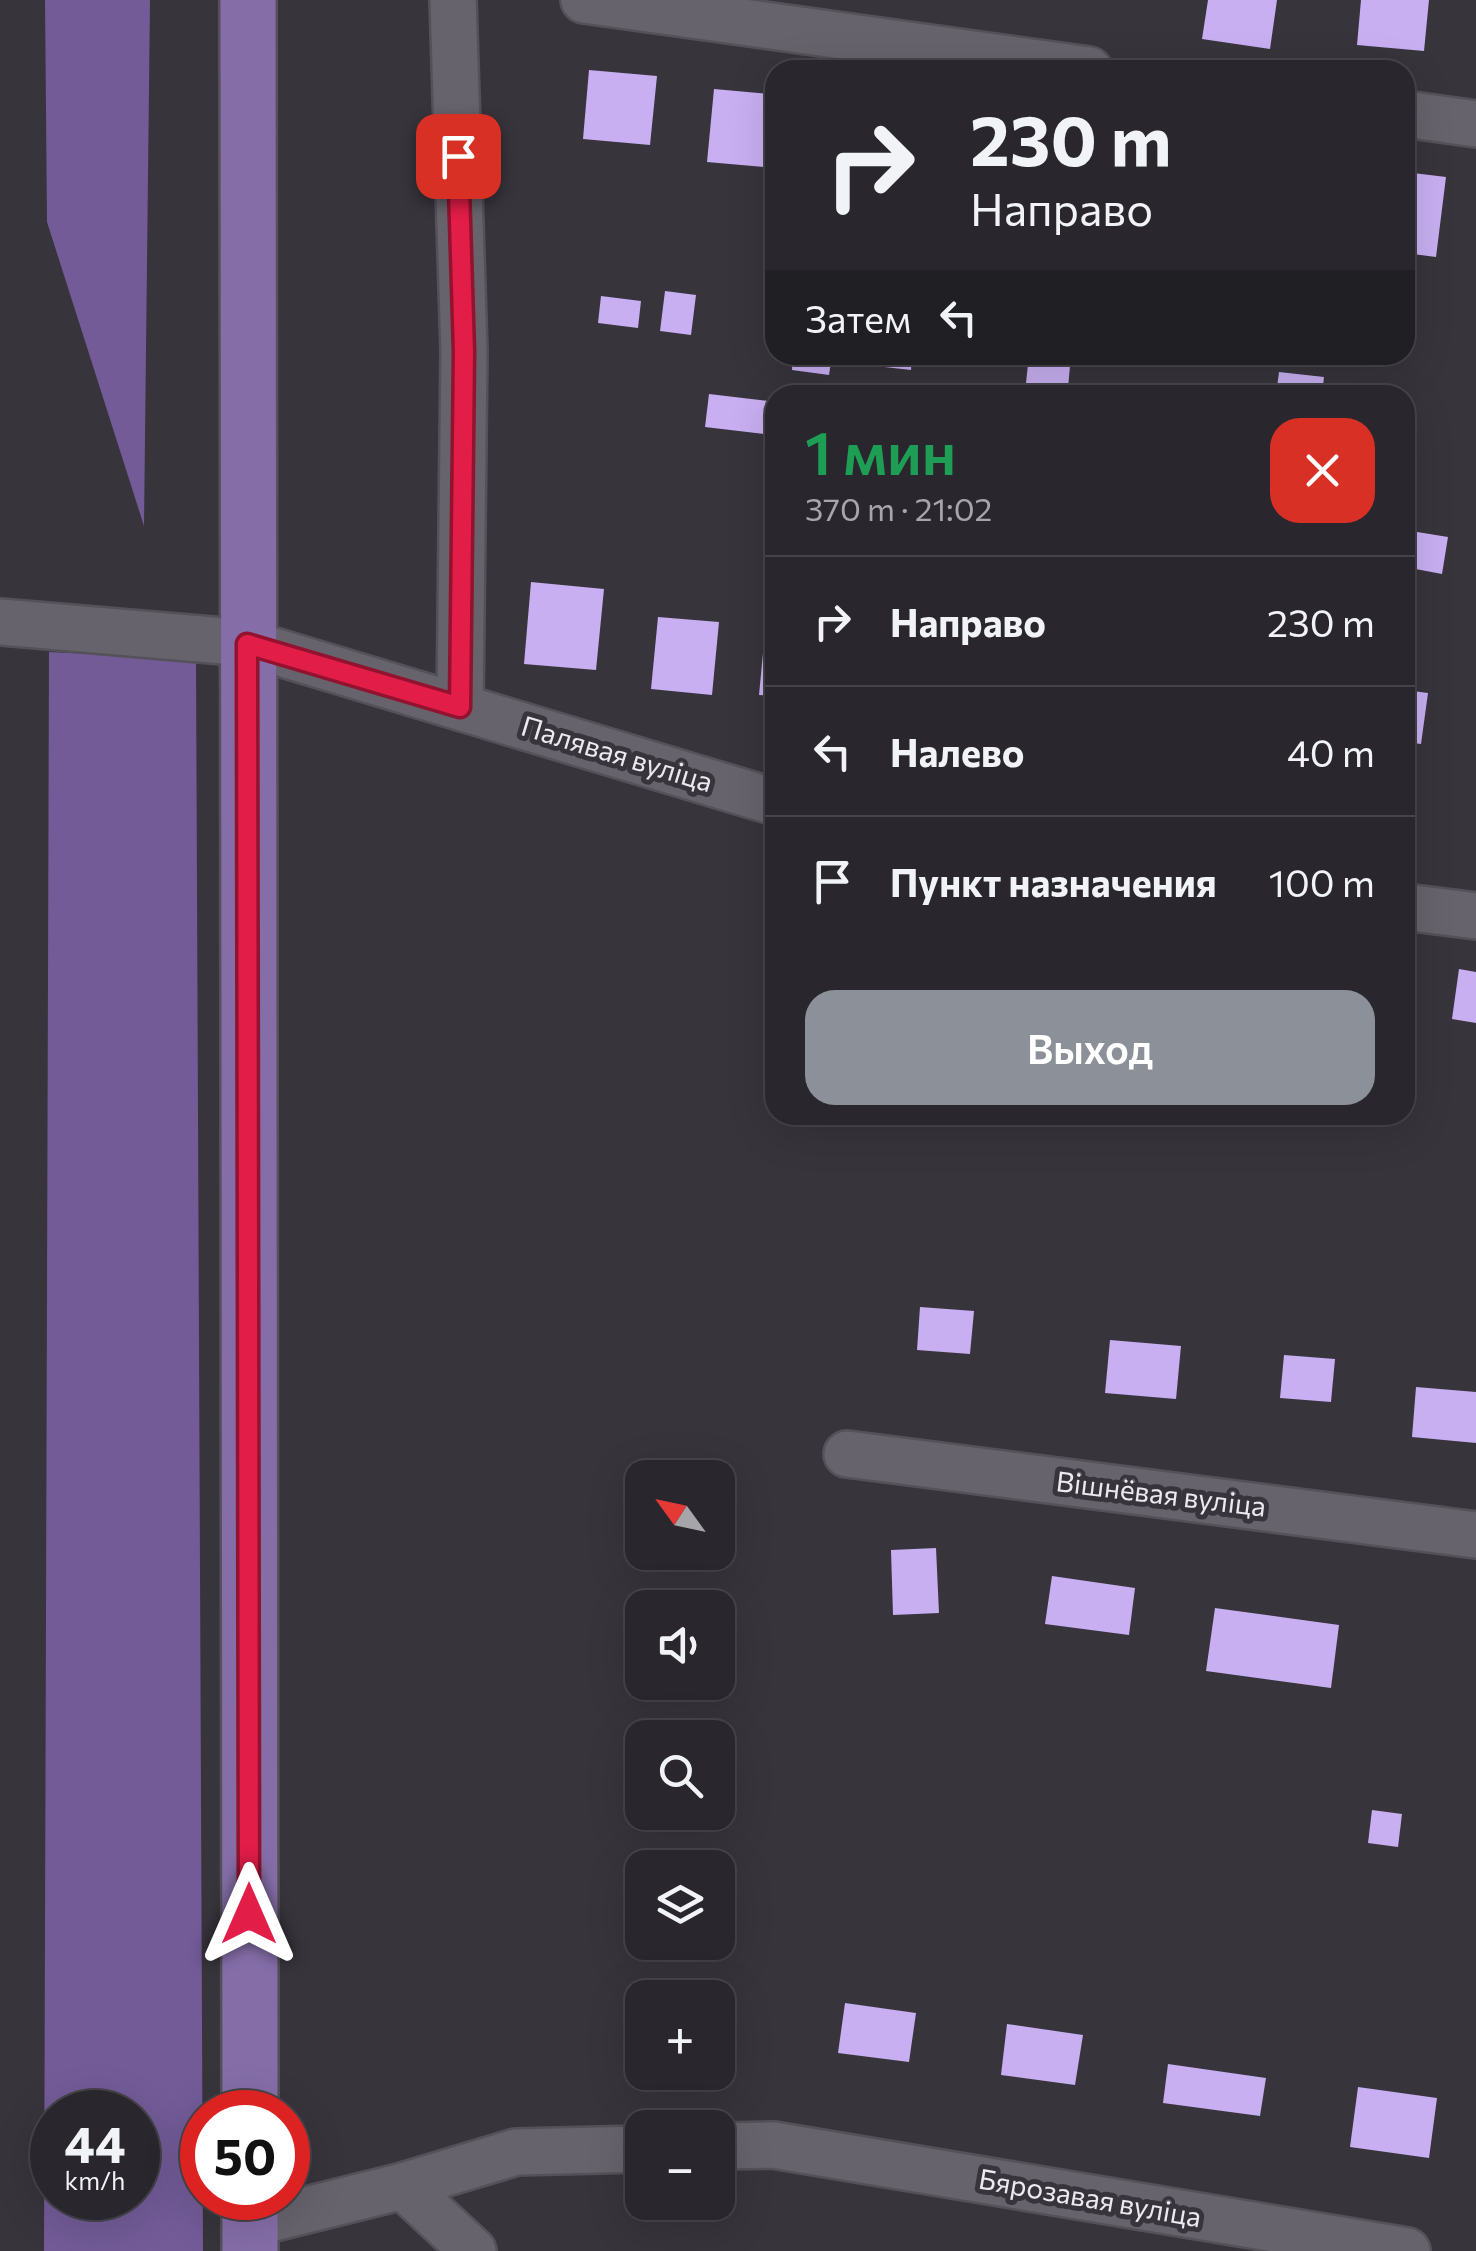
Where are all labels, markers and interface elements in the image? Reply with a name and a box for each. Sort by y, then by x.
text: 230 m [970,95,1172,180]
icon: right [805,100,935,230]
pin [416,114,501,199]
icon: arrive [431,129,486,184]
text: Направо [970,180,1153,235]
icon: left [931,290,986,345]
text: Затем [805,294,911,341]
text: 1 мин [805,414,956,487]
button: close [1270,418,1375,523]
text: 370 m · 21:02 [805,488,992,528]
icon: right [805,594,860,649]
text: Направо [890,598,1046,645]
text: 230 m [1267,598,1375,645]
street label: Палявая вуліца [518,708,717,798]
icon: left [805,724,860,779]
text: Налево [890,728,1024,775]
text: 40 m [1287,728,1375,775]
icon: arrive [805,854,860,909]
text: Пункт назначения [890,858,1217,905]
text: 100 m [1269,858,1375,905]
button: Выход [805,990,1375,1105]
north arrow [625,1460,735,1570]
map controls [625,1460,735,2220]
street label: Вішнёвая вуліца [1054,1463,1268,1523]
button: sound [625,1590,735,1700]
button: search [625,1720,735,1830]
button: layers [625,1850,735,1960]
position arrow [197,1862,301,1966]
button: + [625,1980,735,2090]
speed limit sign: 50 [180,2090,310,2220]
button: − [625,2110,735,2220]
text: 44 [64,2112,126,2173]
street label: Бярозавая вуліца [976,2161,1204,2233]
text: km/h [65,2165,125,2195]

